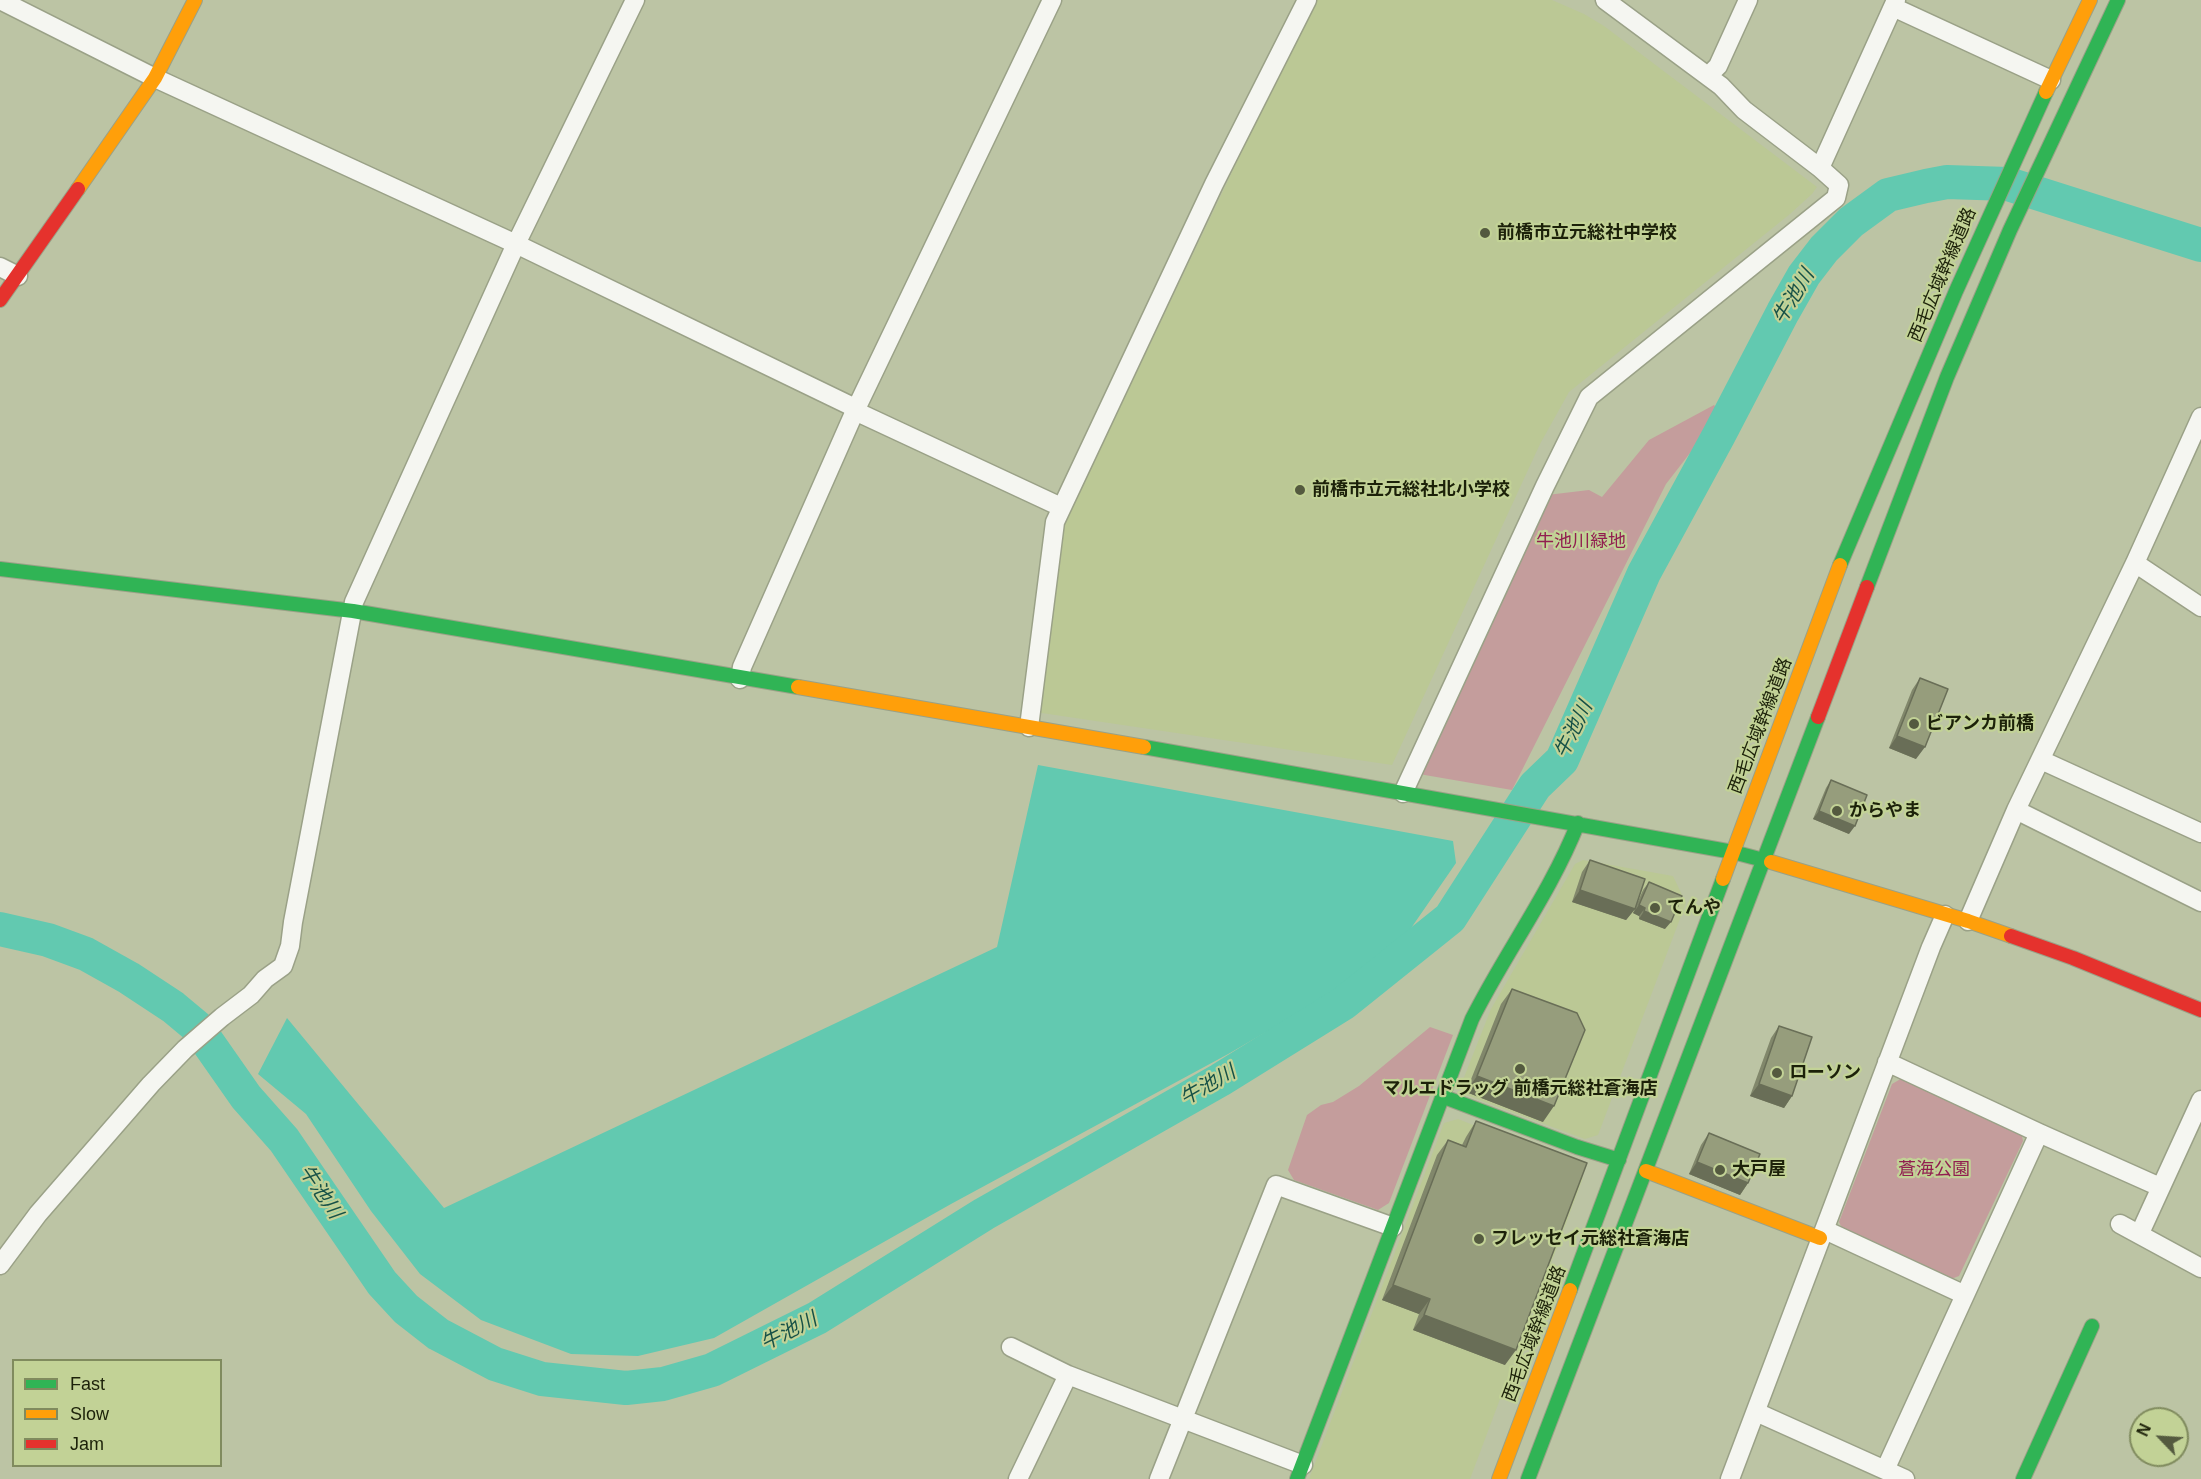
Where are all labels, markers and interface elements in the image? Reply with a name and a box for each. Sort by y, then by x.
street label: 西毛広域幹線道路 [1905,205,1981,345]
place label: 前橋市立元総社中学校 [1497,222,1677,244]
marker: 前橋市立元総社中学校 [1478,226,1492,240]
water label: 牛池川 [1768,265,1820,329]
place label: 前橋市立元総社北小学校 [1312,479,1510,501]
marker: 前橋市立元総社北小学校 [1293,483,1307,497]
park label: 牛池川緑地 [1536,531,1626,553]
street label: 西毛広域幹線道路 [1725,655,1797,797]
water label: 牛池川 [1550,698,1598,762]
place label: ビアンカ前橋 [1926,713,2034,735]
marker: ビアンカ前橋 [1907,717,1921,731]
place label: からやま [1849,800,1921,822]
marker: からやま [1830,804,1844,818]
place label: てんや [1667,897,1721,919]
marker: てんや [1648,901,1662,915]
water label: 牛池川 [1176,1061,1240,1111]
marker: マルエドラッグ 前橋元総社蒼海店 [1513,1062,1527,1076]
place label: ローソン [1789,1062,1861,1084]
marker: ローソン [1770,1066,1784,1080]
place label: マルエドラッグ 前橋元総社蒼海店 [1382,1078,1658,1100]
place label: 大戸屋 [1732,1159,1786,1181]
park label: 蒼海公園 [1898,1159,1970,1181]
water label: 牛池川 [293,1160,347,1224]
marker: 大戸屋 [1713,1163,1727,1177]
place label: フレッセイ元総社蒼海店 [1491,1228,1689,1250]
marker: フレッセイ元総社蒼海店 [1472,1232,1486,1246]
street label: 西毛広域幹線道路 [1499,1263,1571,1405]
water label: 牛池川 [757,1308,821,1356]
legend [12,1359,222,1467]
text: Fast [70,1374,105,1394]
text: Slow [70,1404,109,1424]
north arrow [2129,1407,2189,1467]
text: N [2134,1421,2154,1439]
text: Jam [70,1434,104,1454]

